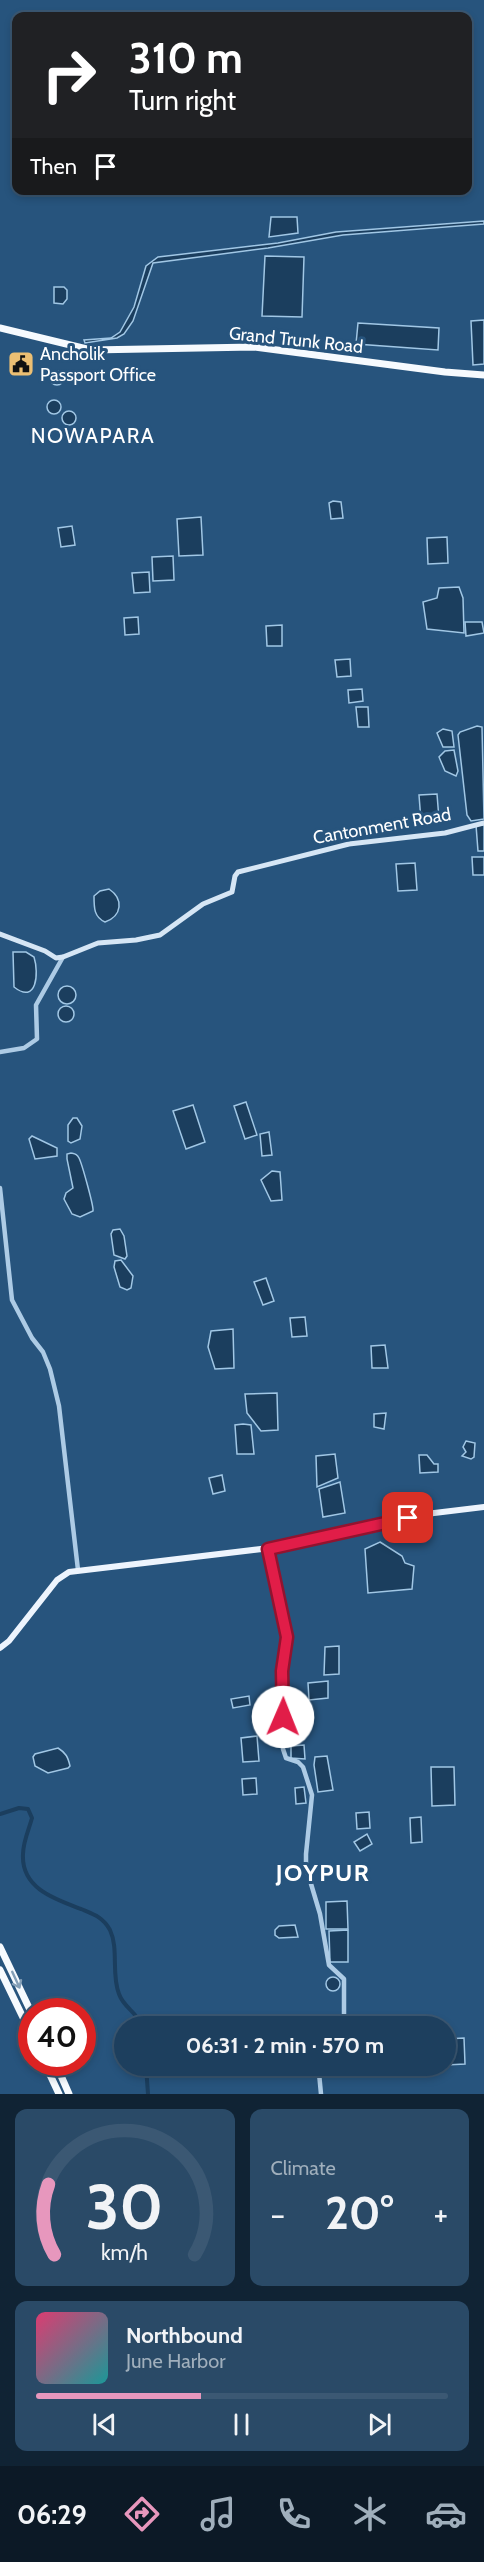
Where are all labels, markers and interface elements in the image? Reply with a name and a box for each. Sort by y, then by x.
text: 310 m [129,32,243,84]
icon: right [30,36,108,114]
text: Turn right [129,84,236,117]
icon: arrive [89,150,122,183]
text: Then [30,153,77,180]
street label: Grand Trunk Road [228,322,364,358]
place label: Ancholik Passport Office [40,343,156,386]
public building icon: Ancholik Passport Office [6,349,36,379]
district label: NOWAPARA [31,423,155,448]
street label: Cantonment Road [311,803,453,849]
pin [382,1492,433,1543]
icon: arrive [391,1501,424,1534]
position arrow [251,1685,315,1749]
district label: JOYPUR [275,1858,370,1887]
one-way arrow [10,1971,22,1989]
speed limit sign: 40 [18,1998,96,2076]
text: 06:31 · 2 min · 570 m [186,2032,384,2059]
text: Climate [271,2156,336,2180]
text: 30 [86,2169,164,2245]
text: 20° [325,2186,394,2240]
text: − [271,2194,285,2234]
text: + [433,2194,448,2234]
text: km/h [101,2239,148,2265]
text: Northbound [126,2322,243,2349]
text: June Harbor [126,2349,226,2373]
icon: previous [88,2408,121,2441]
icon: pause [225,2408,258,2441]
icon: next [363,2408,396,2441]
icon: directions [121,2493,163,2535]
icon: music [197,2493,239,2535]
icon: phone [273,2493,315,2535]
icon: climate [349,2493,391,2535]
icon: car [425,2493,467,2535]
text: 06:29 [17,2498,87,2531]

